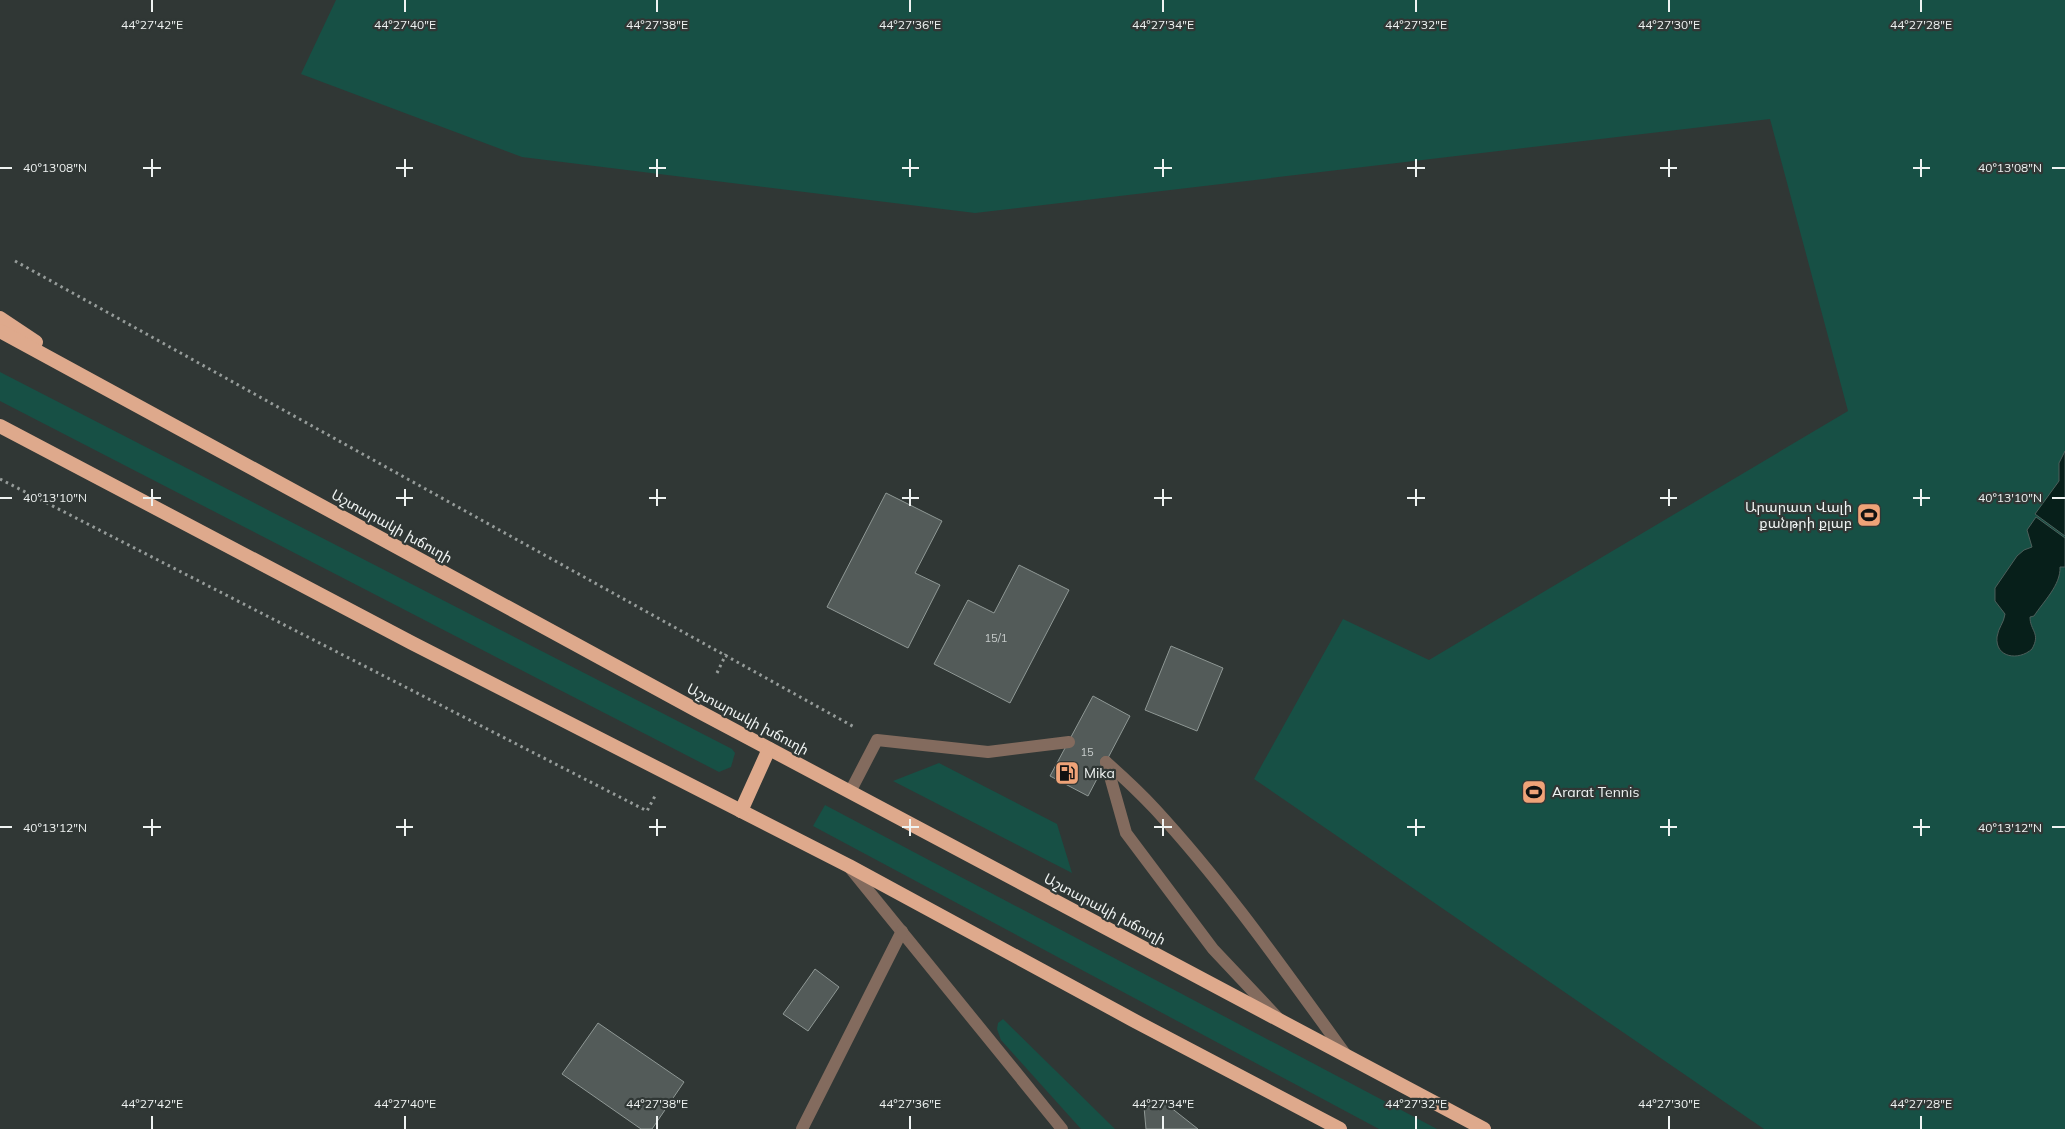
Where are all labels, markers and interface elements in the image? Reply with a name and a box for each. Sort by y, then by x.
text: 44°27'42"E [121,17,183,32]
text: 44°27'40"E [374,17,436,32]
text: 44°27'38"E [626,17,688,32]
text: 44°27'36"E [879,17,941,32]
text: 44°27'34"E [1132,17,1194,32]
text: 44°27'32"E [1385,17,1447,32]
text: 44°27'30"E [1638,17,1700,32]
text: 44°27'28"E [1890,17,1952,32]
text: 40°13'08"N [23,160,87,175]
text: 40°13'08"N [1978,160,2042,175]
street label: Աշտարակի խճուղի [328,485,456,567]
text: 40°13'10"N [23,490,87,505]
text: 40°13'10"N [1978,490,2042,505]
place label: Արարատ Վալի քանթրի քլաբ [1745,498,1852,532]
sports icon: Արարատ Վալի քանթրի քլաբ [1856,502,1882,528]
house number: 15/1 [985,631,1007,645]
street label: Աշտարակի խճուղի [684,679,812,759]
house number: 15 [1080,745,1094,759]
fuel station icon: Mika [1054,760,1080,786]
place label: Mika [1084,764,1115,782]
sports icon: Ararat Tennis [1521,779,1547,805]
place label: Ararat Tennis [1552,783,1639,801]
text: 40°13'12"N [23,820,87,835]
text: 40°13'12"N [1978,820,2042,835]
street label: Աշտարակի խճուղի [1041,869,1169,949]
text: 44°27'42"E [121,1096,183,1111]
text: 44°27'40"E [374,1096,436,1111]
text: 44°27'38"E [626,1096,688,1111]
text: 44°27'36"E [879,1096,941,1111]
text: 44°27'34"E [1132,1096,1194,1111]
text: 44°27'32"E [1385,1096,1447,1111]
text: 44°27'30"E [1638,1096,1700,1111]
text: 44°27'28"E [1890,1096,1952,1111]

